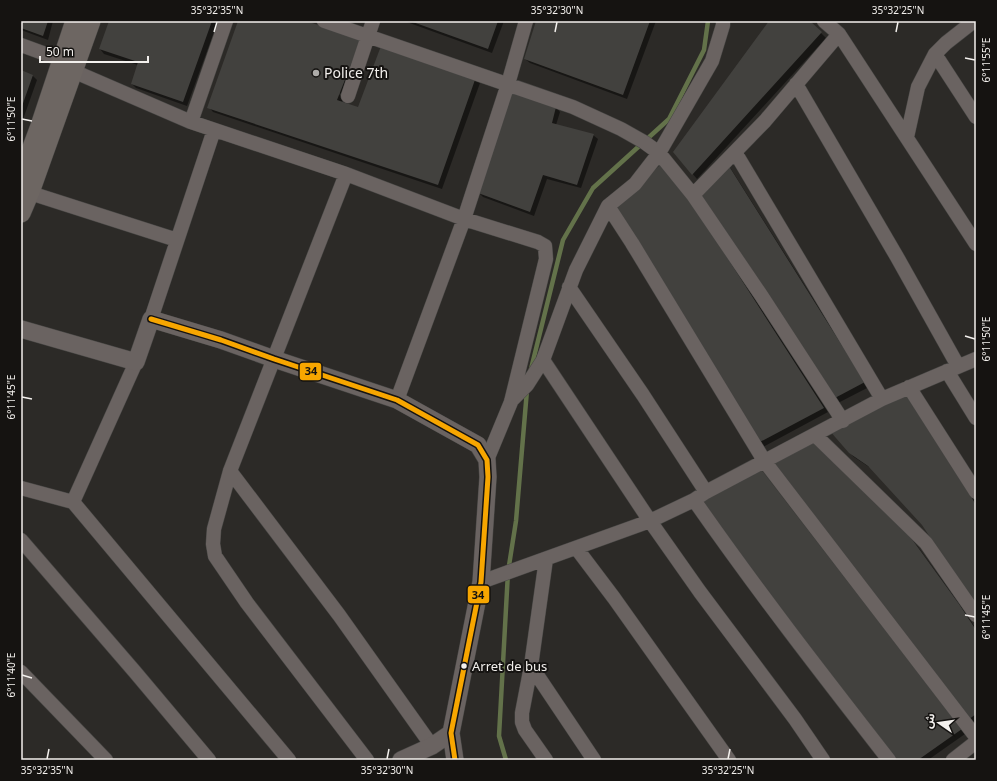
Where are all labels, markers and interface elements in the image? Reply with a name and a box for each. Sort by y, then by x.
text: 35°32'35"N [191,3,243,17]
text: 35°32'30"N [531,3,583,17]
text: 35°32'25"N [872,3,924,17]
scale bar [40,38,148,64]
text: 6°11'55"E [979,38,993,82]
text: 50 m [46,43,74,60]
place label: Police 7th [324,63,388,82]
marker: Police 7th [311,68,321,78]
text: 6°11'50"E [4,97,18,141]
text: 6°11'50"E [979,317,993,361]
line badge: 34 [299,362,322,381]
text: 34 [305,363,318,378]
text: 6°11'45"E [4,375,18,419]
line badge: 34 [467,585,490,604]
text: 34 [472,587,485,602]
text: 6°11'45"E [979,595,993,639]
text: 6°11'40"E [4,653,18,697]
place label: Arret de bus [472,657,547,675]
marker: Arret de bus [459,661,469,671]
north arrow [919,703,959,743]
text: ش [920,712,938,730]
text: 35°32'35"N [21,763,73,777]
text: 35°32'30"N [361,763,413,777]
text: 35°32'25"N [702,763,754,777]

